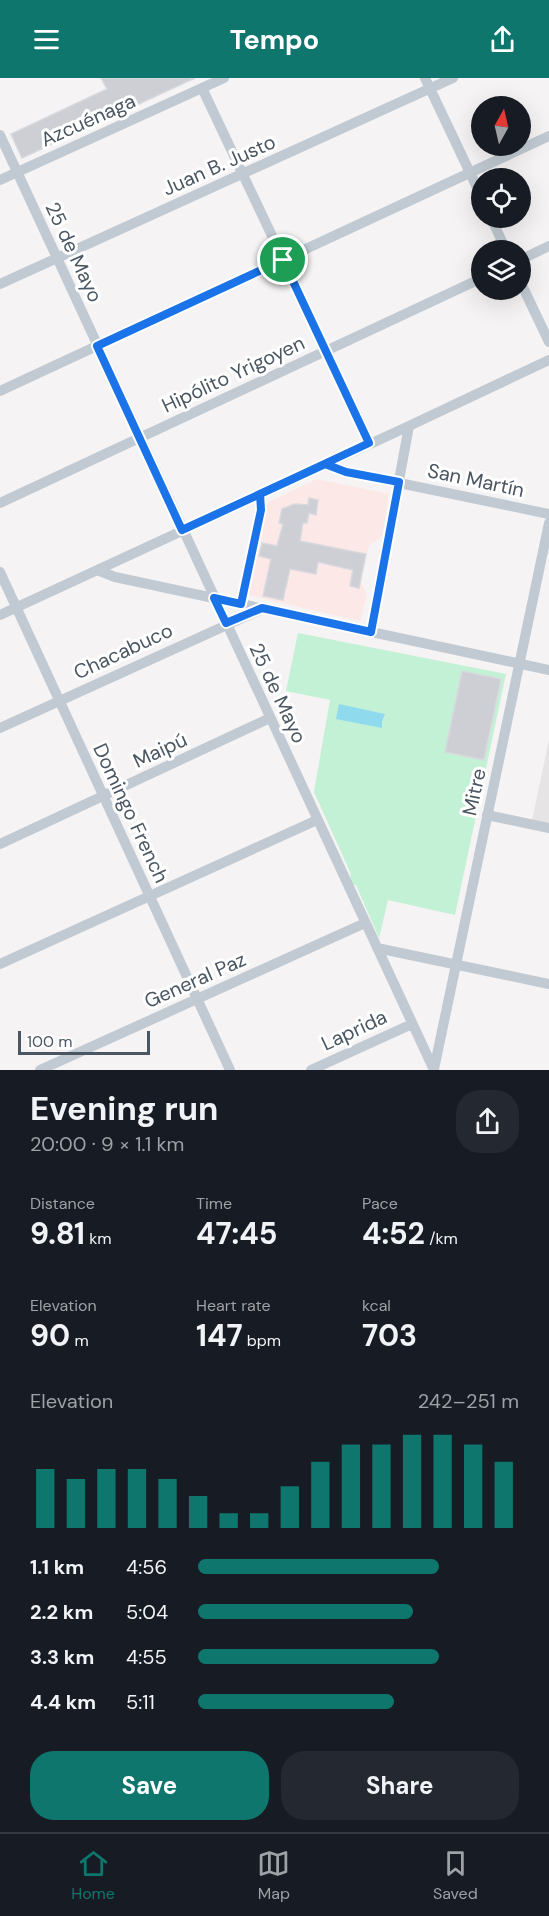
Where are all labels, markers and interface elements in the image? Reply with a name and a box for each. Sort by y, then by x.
text: Tempo [230,22,319,57]
icon: menu [30,23,63,56]
icon: share [486,23,519,56]
street label: Azcuénaga [37,88,139,152]
north arrow [471,96,531,156]
map controls [471,96,531,300]
street label: Juan B. Justo [158,129,280,201]
button: locate [471,168,531,228]
street label: 25 de Mayo [39,198,109,306]
pin [257,234,308,285]
button: layers [471,240,531,300]
icon: arrive [266,243,299,276]
street label: Hipólito Yrigoyen [157,330,309,418]
street label: San Martín [425,457,527,503]
street label: Chacabuco [69,617,177,685]
street label: 25 de Mayo [243,639,313,747]
street label: Maipú [129,726,191,774]
street label: Domingo French [87,739,175,887]
street label: Mitre [456,766,492,818]
street label: General Paz [140,946,250,1014]
street label: Laprida [317,1004,391,1056]
scale bar [18,1028,150,1055]
text: 100 m [27,1031,72,1052]
text: Evening run [30,1087,218,1130]
button: share [456,1090,519,1153]
text: 20:00 · 9 × 1.1 km [30,1131,184,1157]
text: Distance [30,1193,95,1214]
text: Time [196,1193,232,1214]
text: Pace [362,1193,398,1214]
text: 9.81 [30,1214,85,1253]
text: 47:45 [196,1214,277,1253]
text: 4:52 [362,1214,425,1253]
text: km [85,1228,112,1249]
text: /km [425,1228,458,1249]
text: Elevation [30,1295,97,1316]
text: Heart rate [196,1295,271,1316]
text: kcal [362,1295,391,1316]
text: 90 [30,1316,70,1355]
text: 147 [196,1316,243,1355]
text: 703 [362,1316,417,1355]
text: m [70,1330,89,1351]
text: bpm [243,1330,281,1351]
text: Elevation [30,1388,113,1414]
text: 242–251 m [418,1388,519,1414]
text: 1.1 km [30,1554,84,1580]
text: 4:56 [126,1554,167,1580]
text: 2.2 km [30,1599,93,1625]
text: 5:04 [126,1599,168,1625]
text: 3.3 km [30,1644,94,1670]
text: 4:55 [126,1644,167,1670]
text: 4.4 km [30,1689,96,1715]
text: 5:11 [126,1689,155,1715]
button: Save [30,1751,269,1820]
button: Share [281,1751,519,1820]
tab: Home [71,1847,115,1904]
tab: Map [257,1847,290,1904]
tab: Saved [433,1847,478,1904]

